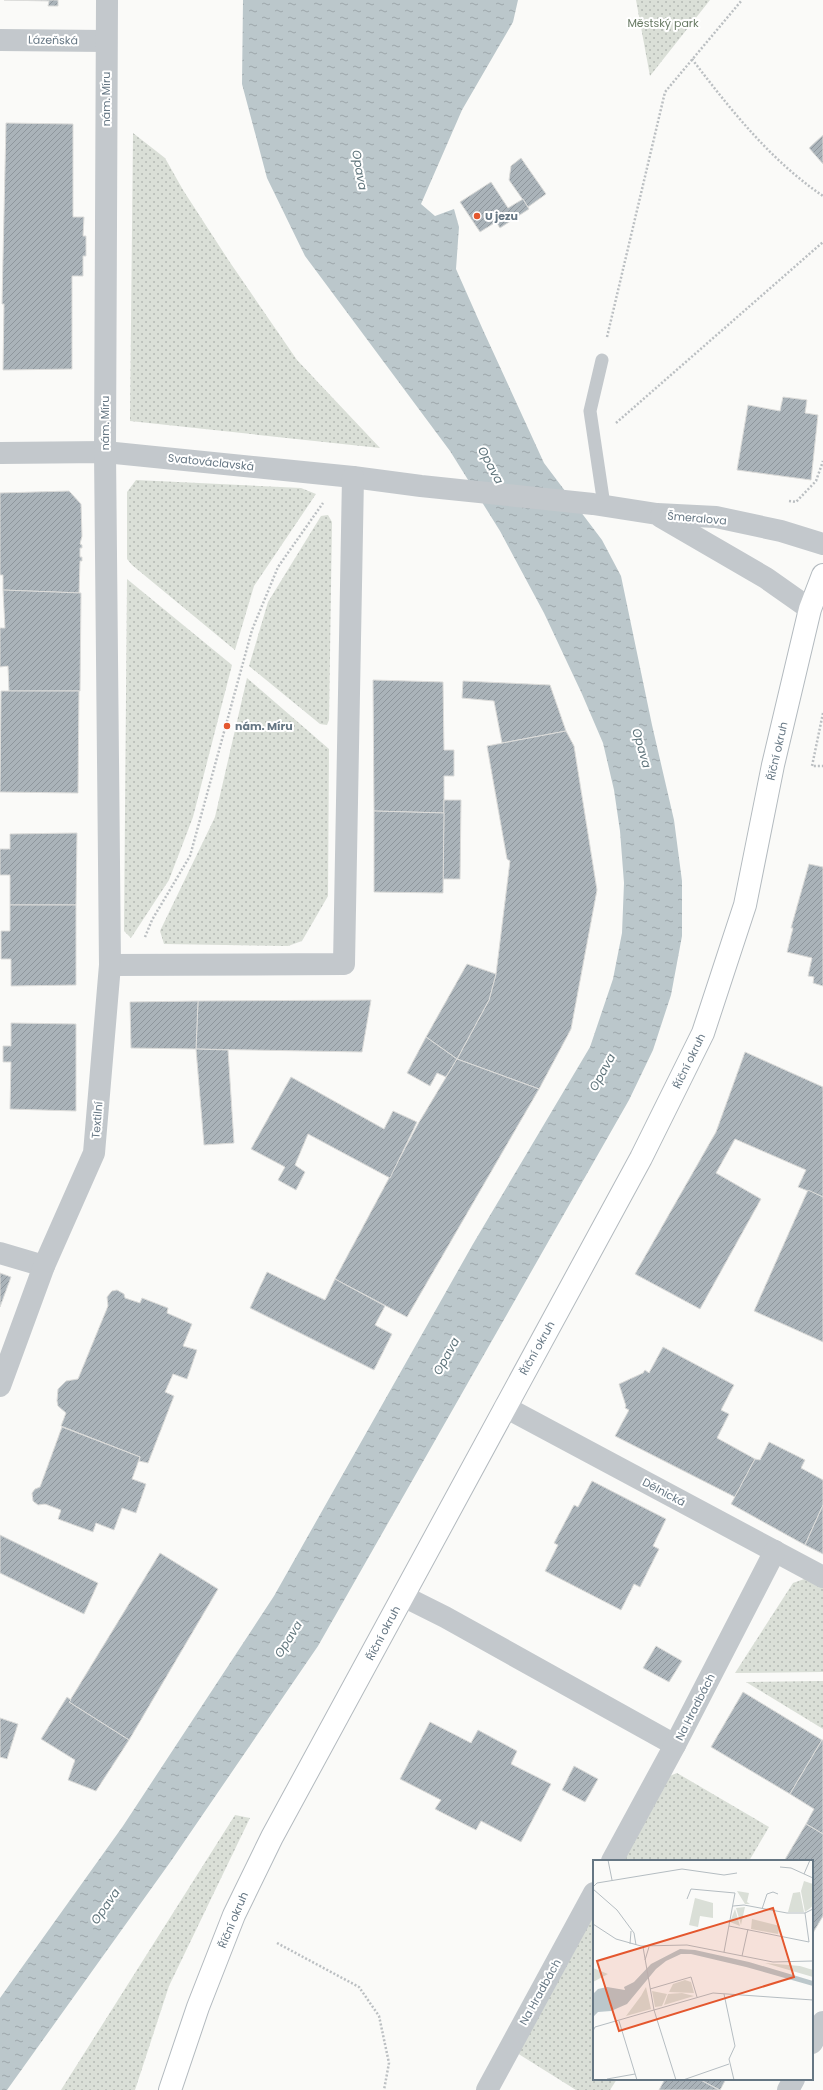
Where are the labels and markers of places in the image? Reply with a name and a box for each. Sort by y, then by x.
place label: U jezu [485,208,518,224]
marker: U jezu [472,211,482,221]
place label: nám. Míru [235,718,293,734]
marker: nám. Míru [222,721,232,731]

